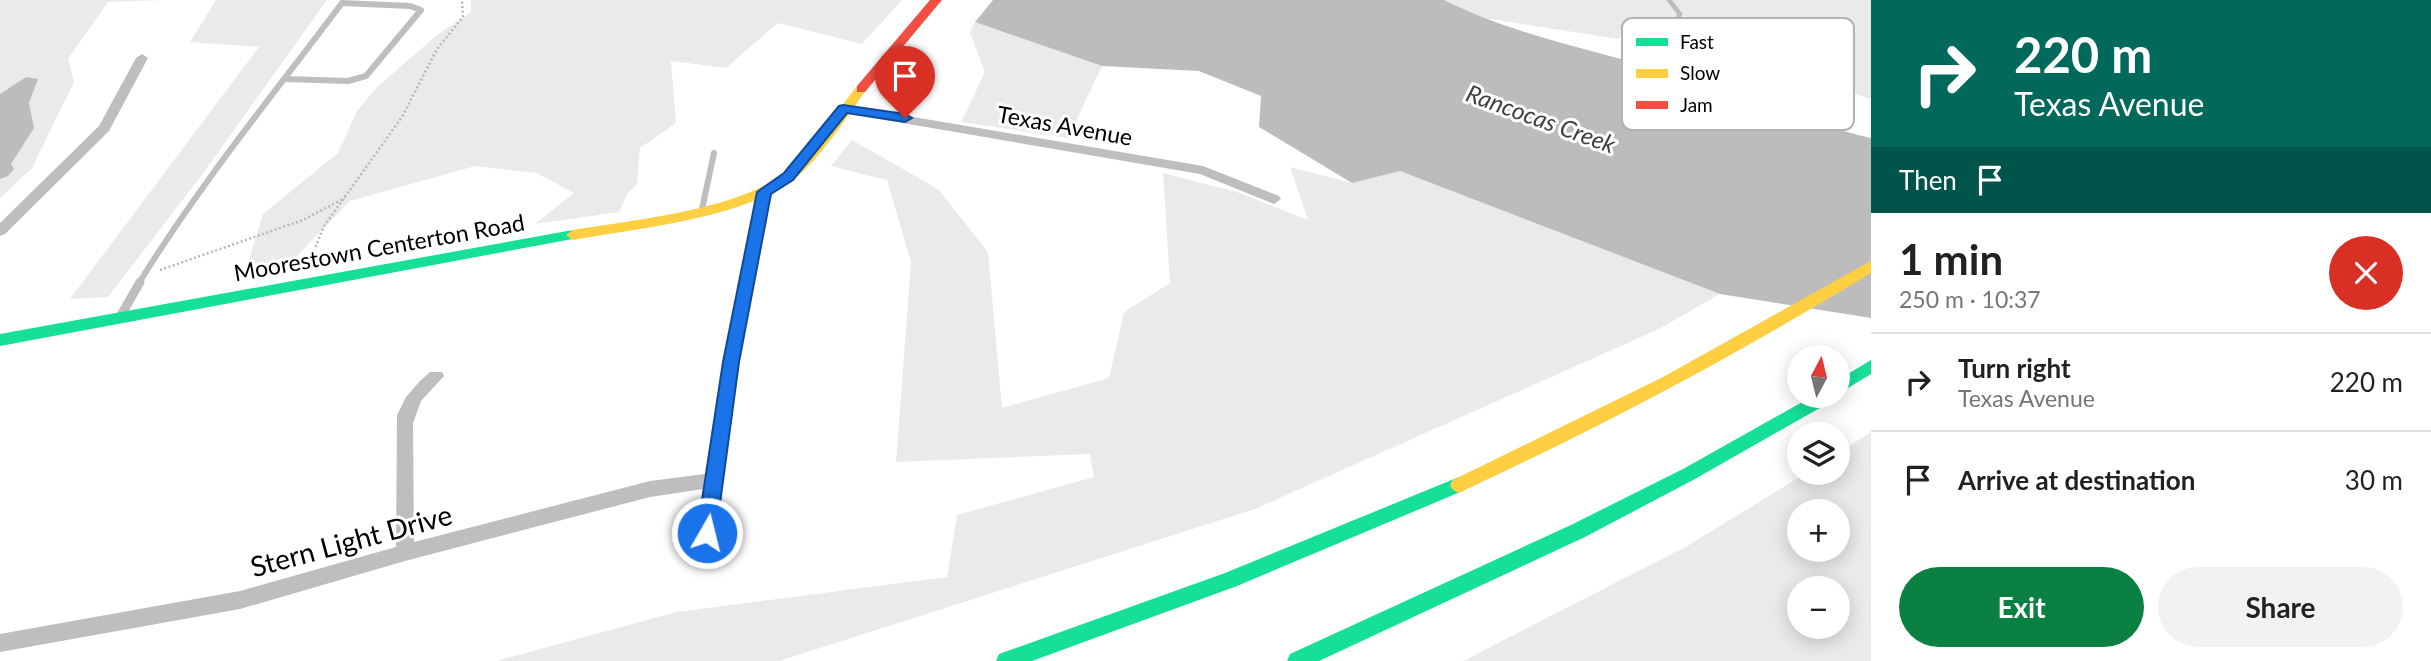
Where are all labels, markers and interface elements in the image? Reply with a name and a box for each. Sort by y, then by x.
legend [1622,18,1854,130]
text: 220 m [2014,25,2152,83]
icon: right [1899,28,1990,119]
text: Fast [1680,30,1714,53]
pin [875,46,935,118]
icon: arrive [886,57,924,95]
text: Slow [1680,61,1720,84]
water label: Rancocas Creek [1462,78,1620,159]
text: Texas Avenue [2014,84,2204,123]
text: Jam [1680,93,1713,116]
street label: Texas Avenue [995,99,1135,151]
icon: arrive [1971,161,2009,199]
text: Then [1899,164,1957,196]
street label: Moorestown Centerton Road [232,208,526,286]
text: 1 min [1899,234,2003,284]
button: close [2329,236,2403,310]
text: 250 m · 10:37 [1899,285,2041,313]
north arrow [1787,345,1850,408]
map controls [1787,345,1850,639]
text: Turn right [1958,352,2071,384]
icon: right [1899,363,1937,401]
text: 220 m [2330,366,2403,398]
text: Texas Avenue [1958,384,2095,412]
button: layers [1787,422,1850,485]
icon: arrive [1899,461,1937,499]
text: Arrive at destination [1958,464,2195,496]
text: 30 m [2345,464,2403,496]
position arrow [670,496,744,570]
street label: Stern Light Drive [246,497,456,583]
button: + [1787,499,1850,562]
button: Exit [1899,567,2144,647]
button: Share [2158,567,2403,647]
button: − [1787,576,1850,639]

